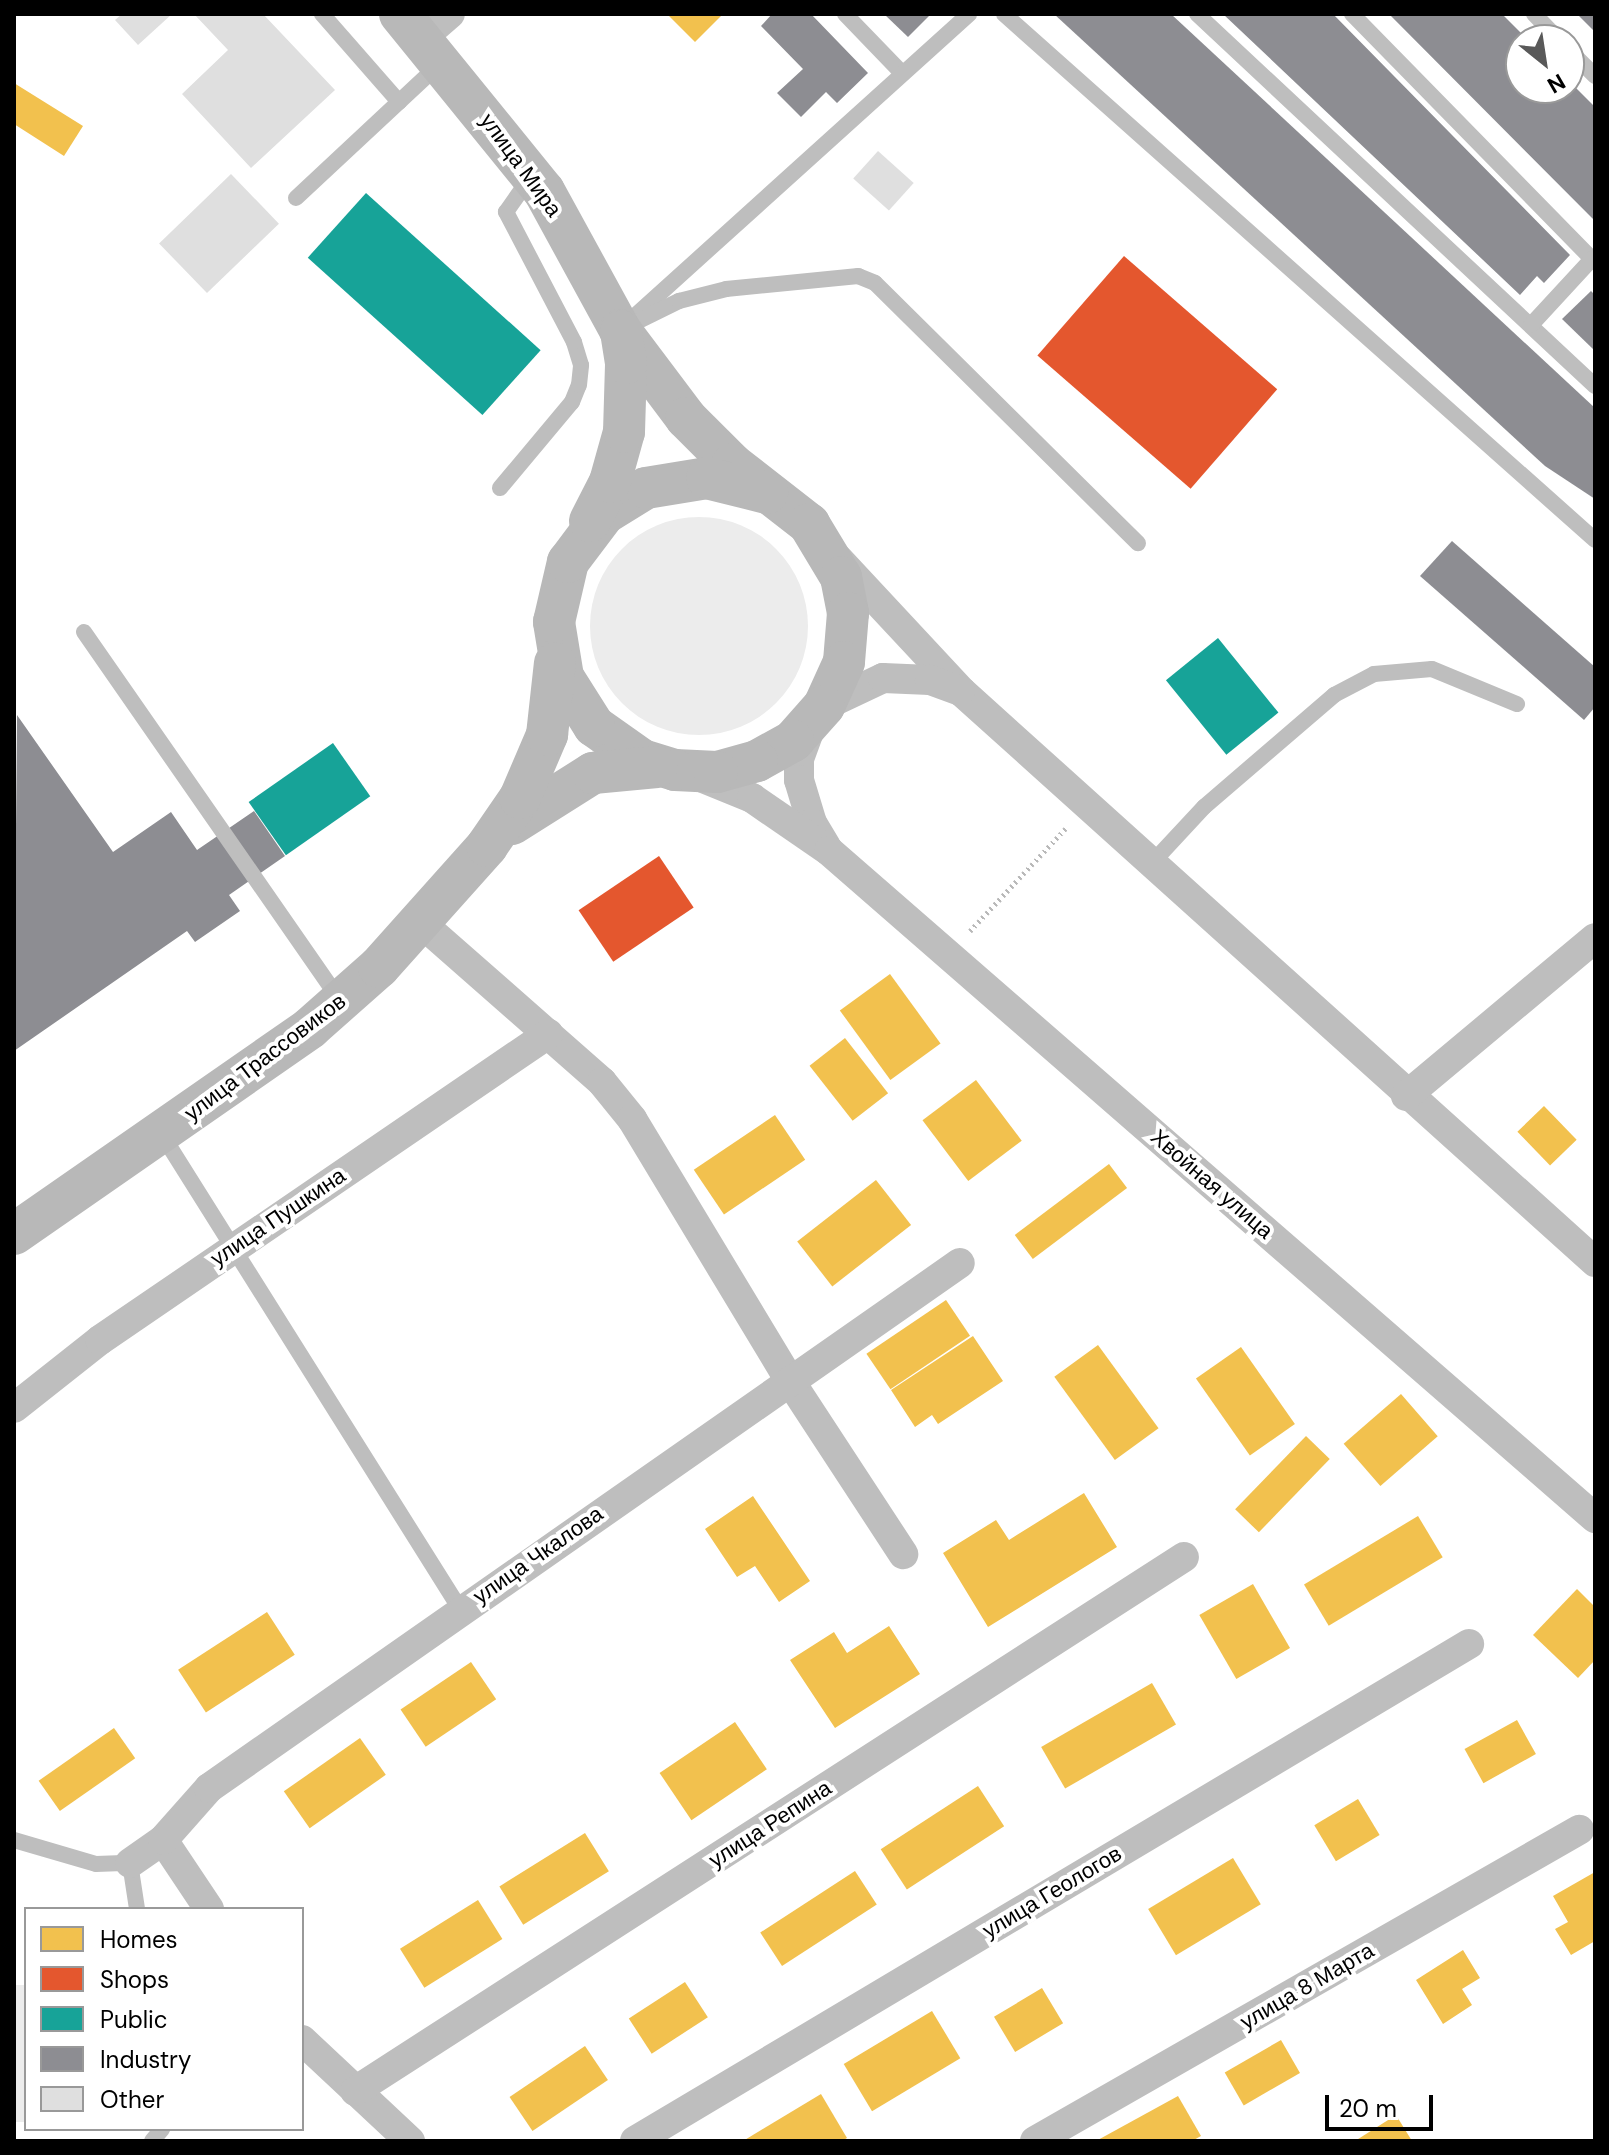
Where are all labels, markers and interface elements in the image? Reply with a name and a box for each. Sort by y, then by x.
north arrow [1505,24,1585,104]
text: N [1542,67,1570,100]
street label: улица Мира [475,108,567,222]
street label: улица Трассовиков [179,988,351,1126]
street label: Хвойная улица [1146,1124,1278,1244]
street label: улица Пушкина [206,1162,350,1272]
street label: улица Чкалова [468,1501,608,1609]
street label: улица Репина [704,1775,836,1873]
street label: улица Геологов [978,1840,1126,1944]
legend [24,1907,304,2131]
text: Homes [100,1924,178,1955]
street label: улица 8 Марта [1235,1937,1379,2035]
text: Shops [100,1964,169,1995]
text: Public [100,2004,168,2035]
text: Industry [100,2044,191,2075]
scale bar [1329,2079,1437,2129]
text: Other [100,2084,164,2115]
text: 20 m [1339,2093,1397,2124]

